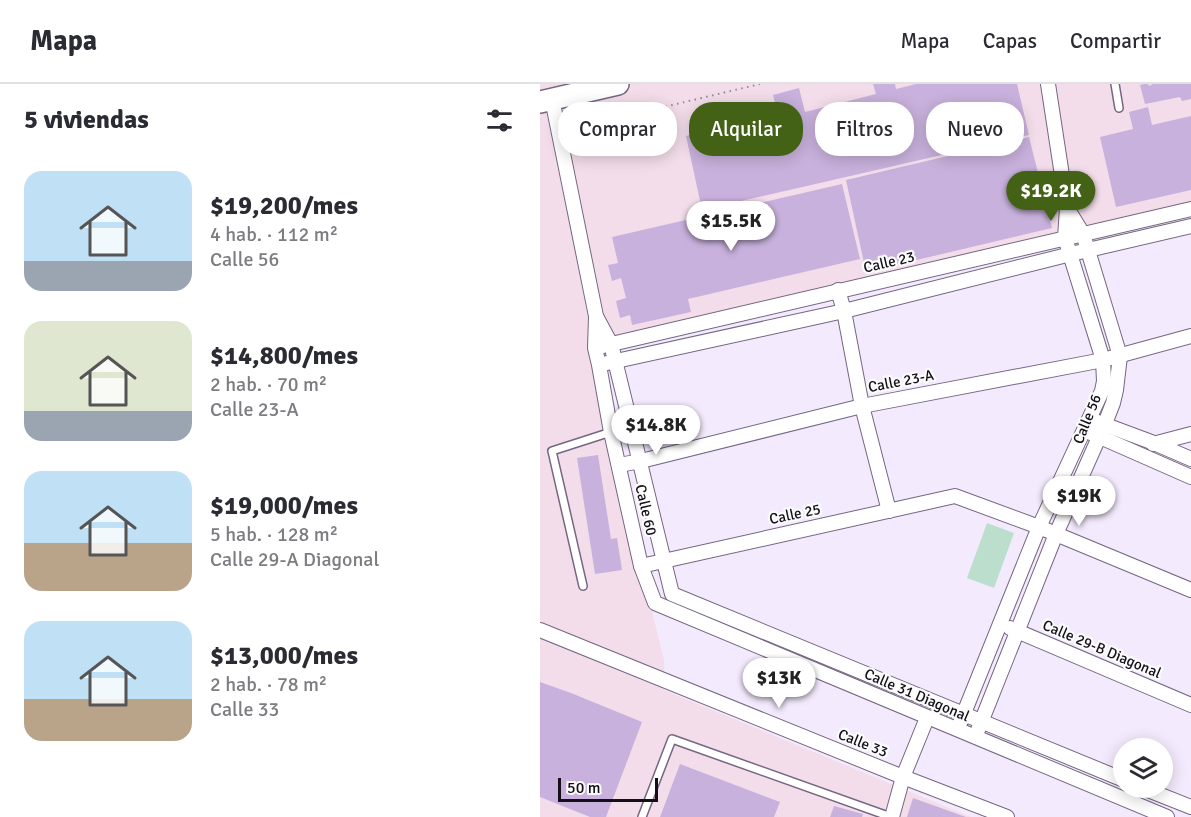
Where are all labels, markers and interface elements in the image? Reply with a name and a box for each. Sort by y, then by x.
text: Mapa [30,24,97,58]
text: Mapa [900,28,950,54]
text: Capas [983,28,1037,54]
text: Compartir [1070,28,1161,54]
chip: Comprar [558,102,677,156]
chip: Alquilar [689,102,803,156]
chip: Filtros [815,102,914,156]
chip: Nuevo [926,102,1024,156]
text: 5 viviendas [24,104,149,136]
icon: filters [483,104,516,137]
pin: $19.2K [1002,171,1100,222]
text: $19.2K [1020,178,1082,203]
text: $19,200/mes [210,190,358,222]
icon: home [72,195,144,267]
pin: $15.5K [682,201,780,252]
text: $15.5K [700,208,762,233]
text: 4 hab. · 112 m² [210,222,338,247]
text: Calle 56 [210,247,279,272]
street label: Calle 23 [862,247,916,277]
text: $14,800/mes [210,340,358,372]
icon: home [72,345,144,417]
street label: Calle 23-A [867,366,935,396]
text: 2 hab. · 70 m² [210,372,327,397]
street label: Calle 56 [1069,391,1105,447]
text: Calle 23-A [210,397,299,422]
pin: $14.8K [607,405,705,456]
text: $14.8K [625,412,687,437]
pin: $19K [1043,476,1115,527]
street label: Calle 60 [631,483,661,537]
text: $19K [1057,483,1101,508]
text: $19,000/mes [210,490,358,522]
icon: home [72,495,144,567]
street label: Calle 25 [768,500,822,528]
text: 5 hab. · 128 m² [210,522,338,547]
text: Calle 29-A Diagonal [210,547,379,572]
street label: Calle 29-B Diagonal [1040,616,1164,682]
text: $13,000/mes [210,640,358,672]
icon: home [72,645,144,717]
pin: $13K [743,658,815,709]
text: $13K [757,665,801,690]
street label: Calle 31 Diagonal [862,665,972,725]
text: 2 hab. · 78 m² [210,672,327,697]
text: Calle 33 [210,697,279,722]
street label: Calle 33 [835,725,891,761]
map controls [1113,738,1173,798]
button: layers [1113,738,1173,798]
scale bar [558,775,658,802]
text: 50 m [567,778,601,798]

